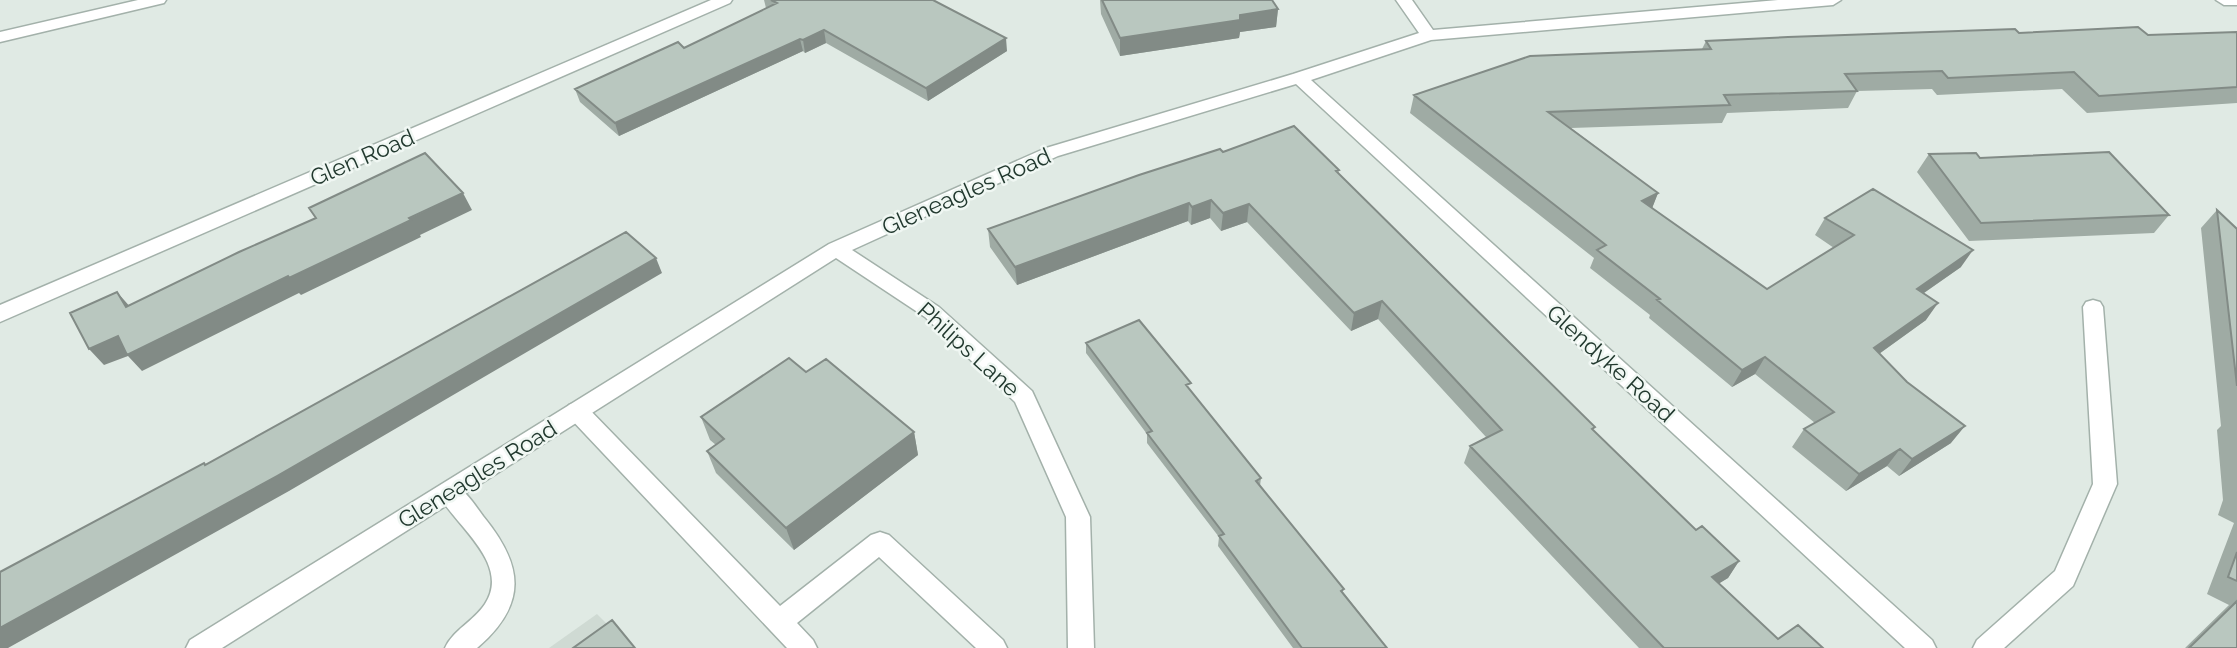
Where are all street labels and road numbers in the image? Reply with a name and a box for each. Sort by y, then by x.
street label: Glen Road [306,123,418,191]
street label: Gleneagles Road [877,142,1055,240]
street label: Philips Lane [912,296,1026,402]
street label: Glendyke Road [1542,299,1680,427]
street label: Gleneagles Road [393,414,561,534]

